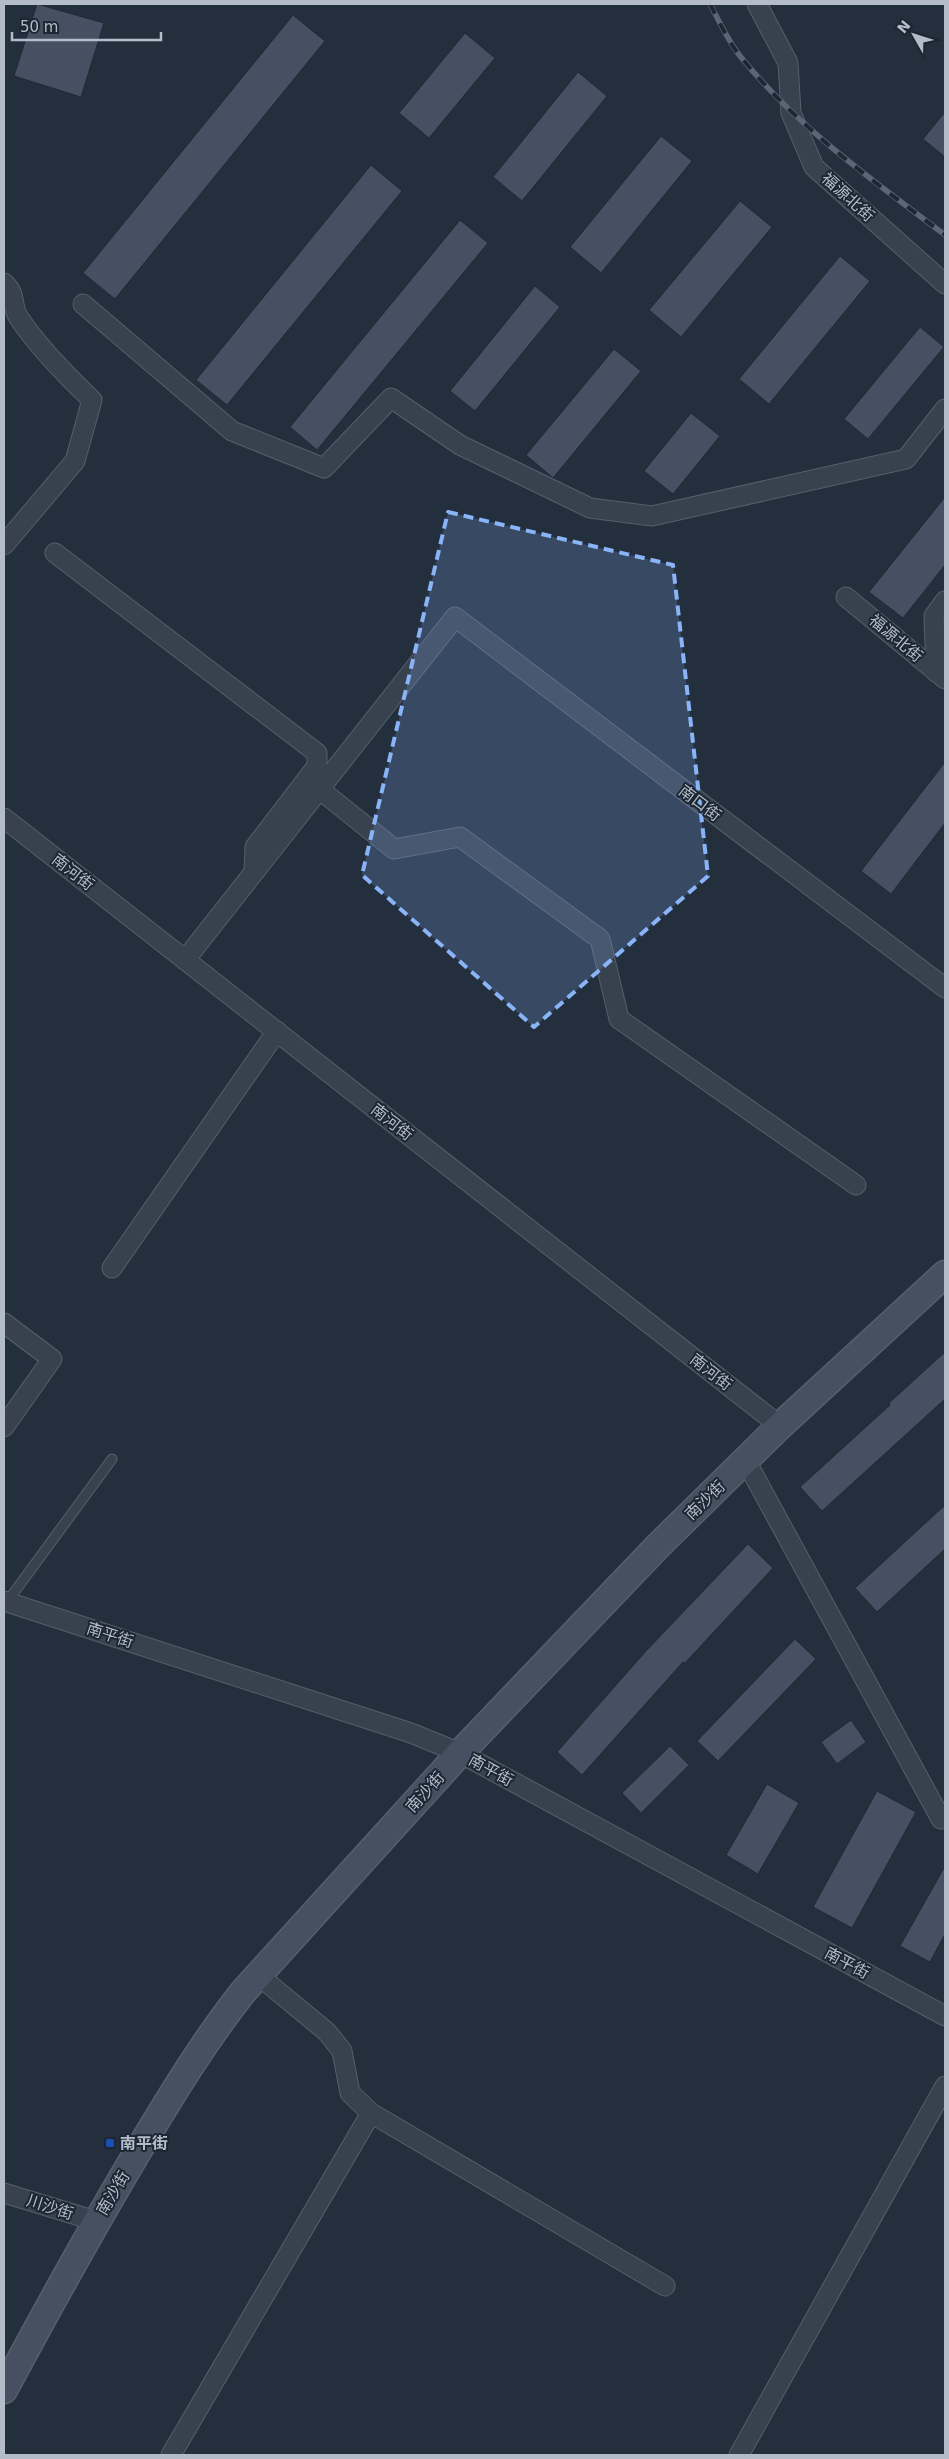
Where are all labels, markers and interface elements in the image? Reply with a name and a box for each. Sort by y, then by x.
scale bar [12,10,161,42]
north arrow [889,10,939,60]
text: N [894,17,914,36]
text: 50 m [20,18,58,36]
street label: 福源北街 [818,169,878,225]
street label: 福源北街 [865,610,927,666]
street label: 南口街 [675,781,725,825]
street label: 南河街 [48,850,98,894]
street label: 南河街 [367,1100,417,1144]
street label: 南河街 [686,1350,736,1394]
street label: 南沙街 [681,1476,729,1524]
street label: 南平街 [84,1619,136,1651]
street label: 南平街 [465,1750,517,1790]
street label: 南沙街 [402,1768,448,1816]
street label: 南平街 [821,1943,873,1983]
place label: 南平街 [120,2134,168,2153]
marker: 南平街 [104,2137,116,2149]
street label: 南沙街 [92,2168,134,2218]
street label: 川沙街 [24,2191,76,2223]

